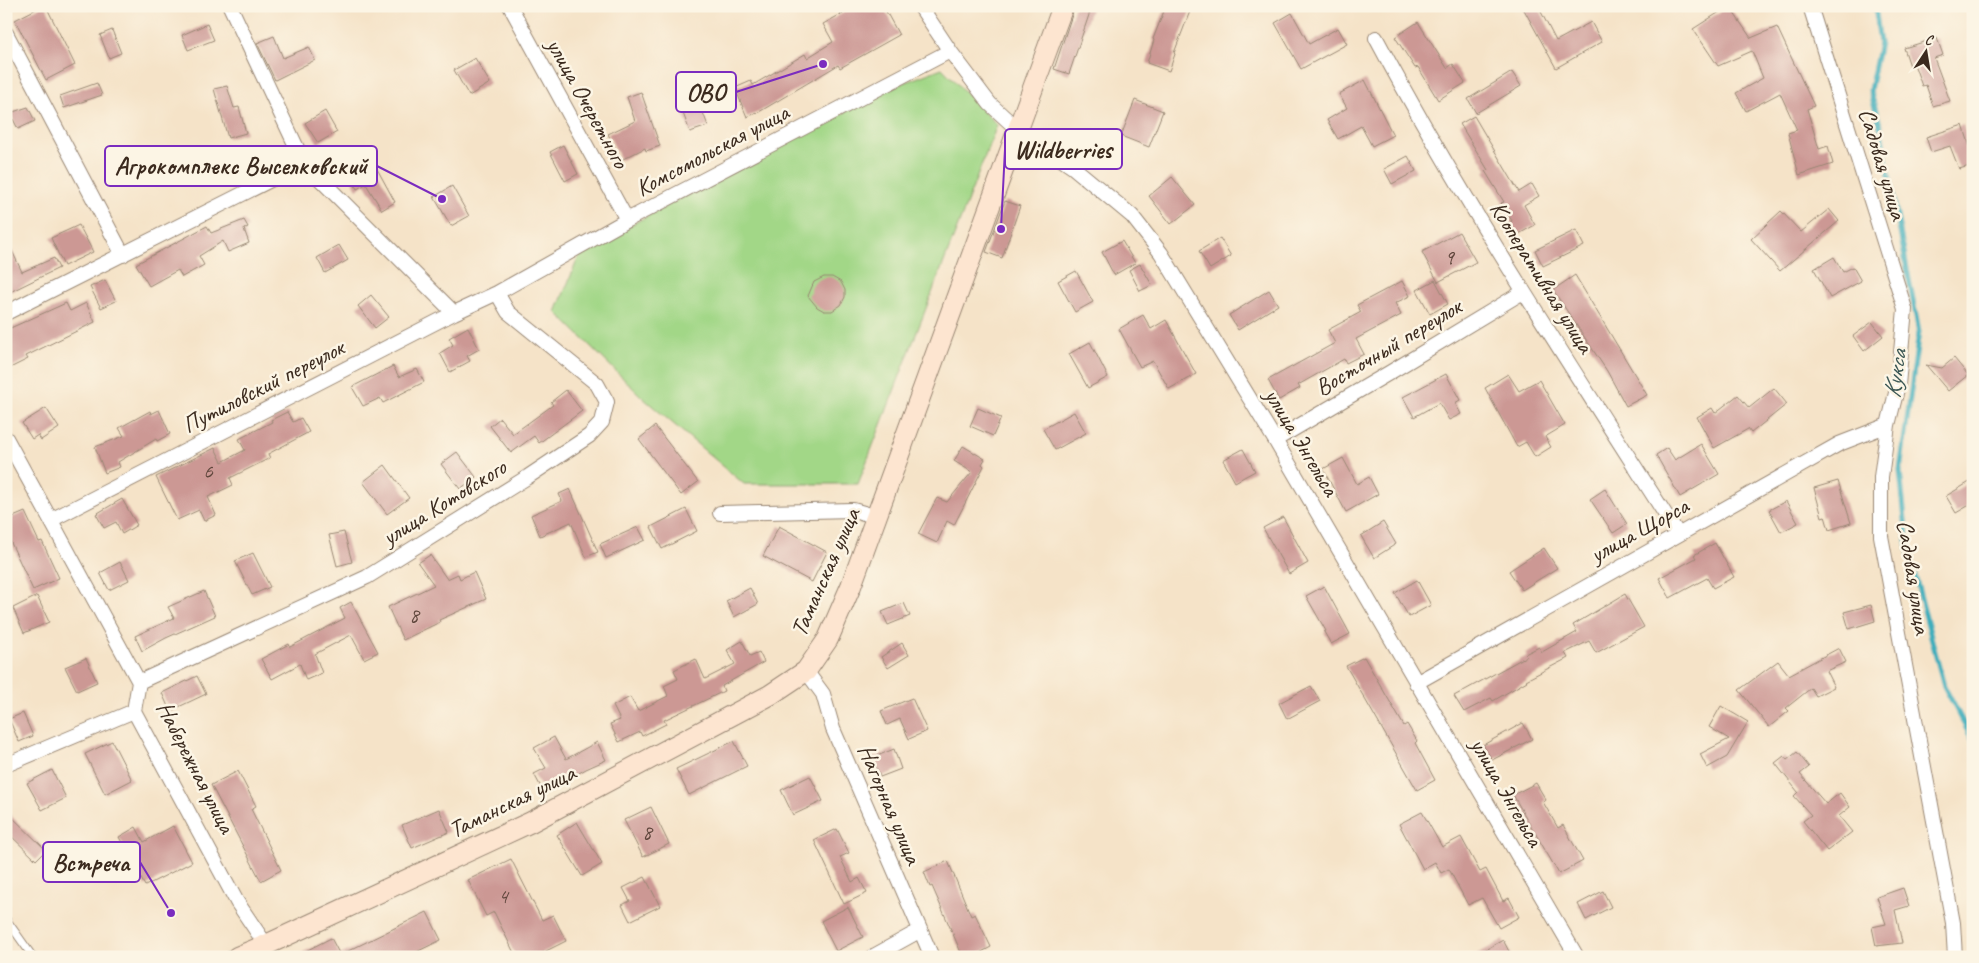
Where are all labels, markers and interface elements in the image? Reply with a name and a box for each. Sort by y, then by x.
north arrow [1902,28,1952,78]
street label: улица Очеретного [539,31,637,175]
text: С [1923,31,1936,49]
callout: ОВО [676,72,736,112]
text: ОВО [686,77,728,109]
street label: Комсомольская улица [630,96,795,203]
street label: Садовая улица [1852,105,1915,225]
callout: Wildberries [1005,129,1122,169]
text: Wildberries [1014,134,1114,166]
callout: Агрокомплекс Выселковский [105,146,377,186]
text: Агрокомплекс Выселковский [115,150,370,182]
street label: Кооперативная улица [1483,195,1602,360]
house number: 9 [1444,244,1455,270]
street label: Восточный переулок [1309,290,1469,403]
street label: Путиловский переулок [177,331,351,440]
water label: Кукса [1876,346,1914,400]
street label: улица Энгельса [1257,381,1347,503]
street label: улица Котовского [375,451,513,553]
house number: 6 [203,458,213,484]
street label: улица Щорса [1583,490,1695,570]
street label: Таманская улица [783,502,867,641]
street label: Садовая улица [1890,518,1938,638]
house number: 8 [409,602,421,628]
street label: Набережная улица [150,696,243,839]
street label: улица Энгельса [1463,731,1551,853]
street label: Нагорная улица [851,739,929,870]
street label: Таманская улица [444,757,582,845]
house number: 8 [642,819,654,845]
callout: Встреча [43,842,140,882]
text: Встреча [53,847,131,879]
house number: 4 [498,883,510,909]

